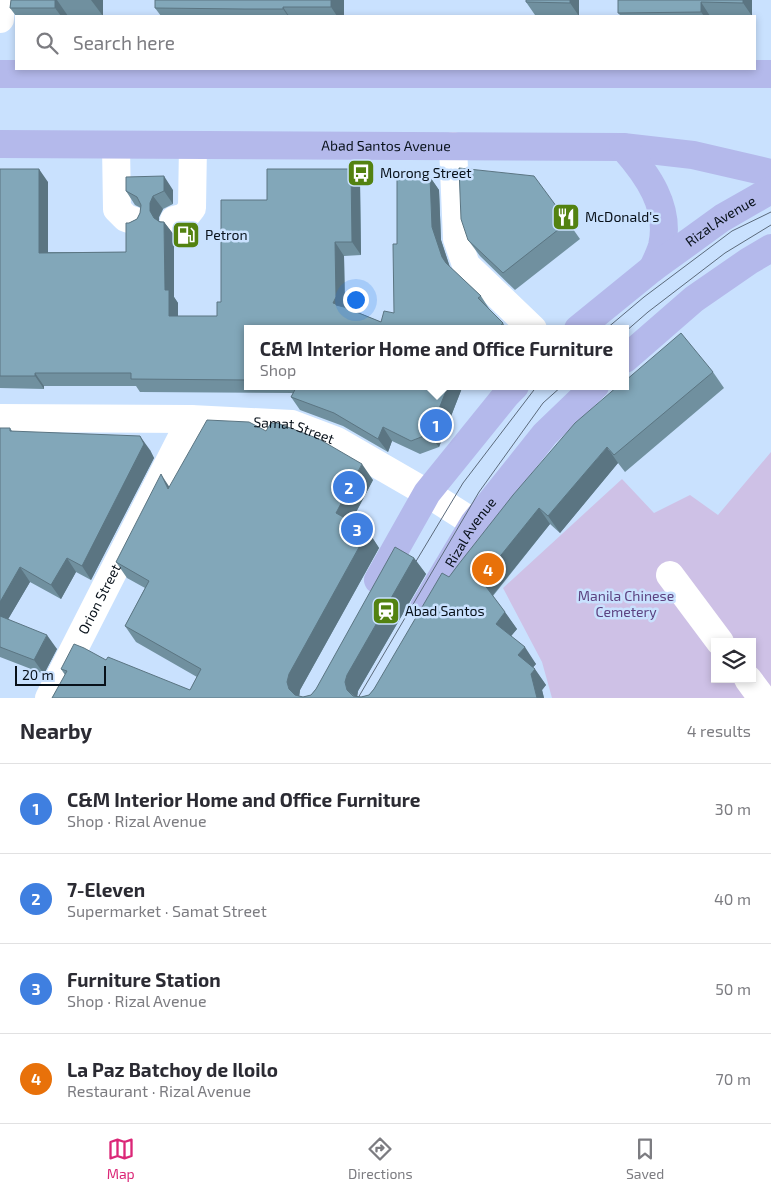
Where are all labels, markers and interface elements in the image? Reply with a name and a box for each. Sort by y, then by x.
search box [15,15,756,70]
icon: search [33,29,61,57]
text: Search here [73,31,175,54]
street label: Abad Santos Avenue [321,137,451,154]
bus stop icon: Morong Street [346,158,376,188]
place label: Morong Street [380,164,472,181]
street label: Rizal Avenue [682,192,758,250]
restaurant icon: McDonald's [551,202,581,232]
place label: McDonald's [585,208,659,225]
fuel station icon: Petron [171,220,201,250]
place label: Petron [205,226,248,243]
your location [343,287,369,313]
popup [244,325,629,390]
text: C&M Interior Home and Office Furniture [260,337,613,360]
text: Shop [260,360,296,379]
pin: 1 [420,406,452,444]
street label: Samat Street [253,413,337,447]
pin: 2 [333,468,365,506]
street label: Rizal Avenue [441,494,499,570]
pin: 3 [341,510,373,548]
pin: 4 [472,550,504,588]
street label: Orion Street [74,561,124,637]
park label: Manila Chinese Cemetery [578,587,674,620]
station icon: Abad Santos [371,596,401,626]
place label: Abad Santos [405,602,485,619]
map controls [711,638,756,683]
button: layers [711,638,756,683]
scale bar [15,663,106,686]
text: 20 m [22,666,54,683]
text: Nearby [20,718,92,743]
text: 4 results [687,721,751,740]
text: C&M Interior Home and Office Furniture [67,788,421,811]
text: 1 [33,799,39,818]
text: 30 m [715,799,751,818]
text: Shop · Rizal Avenue [67,811,207,830]
text: 7-Eleven [67,878,145,901]
text: 2 [31,889,41,908]
text: 40 m [714,889,751,908]
text: Supermarket · Samat Street [67,901,267,920]
text: Furniture Station [67,968,221,991]
text: 3 [31,979,41,998]
text: 50 m [715,979,751,998]
text: Shop · Rizal Avenue [67,991,207,1010]
text: La Paz Batchoy de Iloilo [67,1058,278,1081]
text: 4 [31,1069,41,1088]
text: 70 m [716,1069,751,1088]
text: Restaurant · Rizal Avenue [67,1081,251,1100]
tab: Map [107,1135,135,1182]
tab: Directions [348,1135,413,1182]
tab: Saved [626,1135,664,1182]

